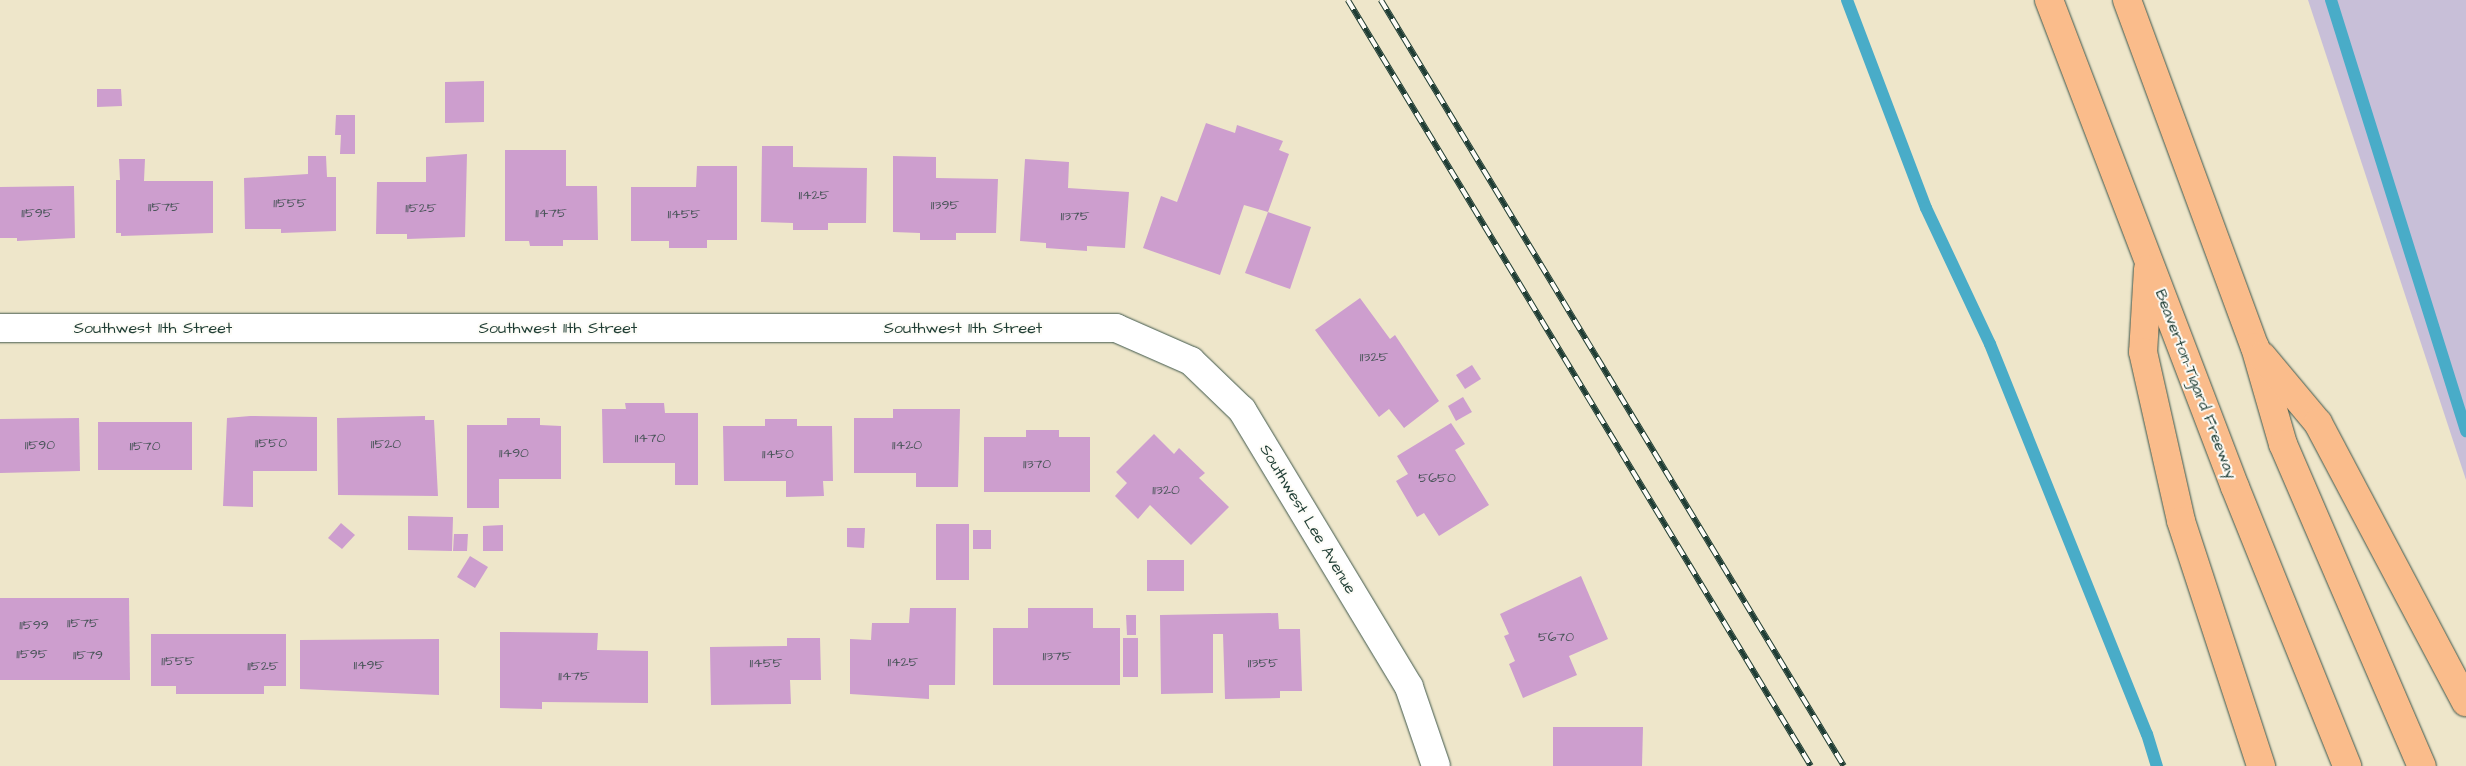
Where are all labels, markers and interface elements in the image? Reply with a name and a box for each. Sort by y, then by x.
house number: 11425 [798,187,830,203]
house number: 11555 [273,195,307,211]
house number: 11395 [931,197,959,213]
house number: 11575 [148,199,180,215]
house number: 11525 [405,200,437,216]
house number: 11595 [21,205,53,221]
house number: 11475 [535,205,567,221]
house number: 11455 [668,206,700,222]
house number: 11375 [1060,208,1090,224]
street label: Beaverton-Tigard Freeway [2151,286,2241,482]
street label: Southwest 11th Street [74,318,232,338]
street label: Southwest 11th Street [479,318,637,338]
street label: Southwest 11th Street [884,318,1042,338]
house number: 11325 [1360,349,1388,365]
house number: 11470 [635,430,665,446]
house number: 11550 [255,435,287,451]
house number: 11520 [371,436,401,452]
house number: 11590 [25,437,55,453]
house number: 11420 [892,437,922,453]
house number: 11570 [130,438,160,454]
street label: Southwest Lee Avenue [1256,441,1360,597]
house number: 11490 [499,445,529,461]
house number: 11450 [762,446,794,462]
house number: 11370 [1023,456,1051,472]
house number: 5650 [1418,470,1456,486]
house number: 11320 [1152,482,1180,498]
house number: 11575 [67,615,99,631]
house number: 11599 [19,617,49,633]
house number: 5670 [1538,629,1574,645]
house number: 11595 [16,646,48,662]
house number: 11579 [73,647,103,663]
house number: 11375 [1042,648,1072,664]
house number: 11555 [161,653,195,669]
house number: 11425 [887,654,919,670]
house number: 11455 [750,655,782,671]
house number: 11355 [1248,655,1278,671]
house number: 11495 [354,657,384,673]
house number: 11525 [247,658,279,674]
house number: 11475 [558,668,590,684]

